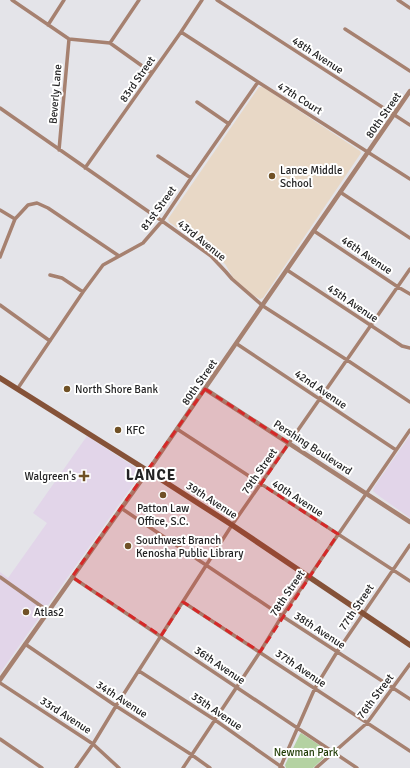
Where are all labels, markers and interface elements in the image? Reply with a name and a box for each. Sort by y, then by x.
street label: 48th Avenue [290,34,346,77]
street label: 83rd Street [117,54,158,105]
street label: Beverly Lane [46,64,65,124]
street label: 47th Court [275,80,325,117]
street label: 80th Street [363,90,404,141]
place label: Lance Middle School [280,164,342,190]
marker: Lance Middle School [267,171,277,181]
street label: 81st Street [138,183,179,233]
street label: 43rd Avenue [175,217,229,264]
street label: 46th Avenue [339,234,395,277]
street label: 45th Avenue [325,282,381,325]
street label: 80th Street [179,357,220,408]
street label: 42nd Avenue [292,367,349,412]
place label: North Shore Bank [75,383,159,396]
marker: North Shore Bank [62,384,72,394]
street label: Pershing Boulevard [271,417,354,478]
place label: KFC [126,424,145,437]
marker: KFC [113,425,123,435]
street label: 79th Street [239,446,280,497]
district label: LANCE [126,466,176,484]
place label: Walgreen's [25,470,76,483]
marker: Walgreen's [79,471,89,481]
street label: 40th Avenue [270,477,326,520]
street label: 39th Avenue [184,479,240,522]
marker: Patton Law Office, S.C. [158,490,168,500]
place label: Patton Law Office, S.C. [137,502,189,528]
place label: Southwest Branch Kenosha Public Library [136,534,244,560]
marker: Southwest Branch Kenosha Public Library [123,541,133,551]
street label: 78th Street [267,568,308,619]
street label: 77th Street [336,582,377,633]
place label: Atlas2 [34,606,64,619]
marker: Atlas2 [21,607,31,617]
street label: 38th Avenue [292,609,348,652]
street label: 36th Avenue [192,644,248,687]
street label: 37th Avenue [273,647,329,690]
street label: 76th Street [354,671,397,721]
street label: 34th Avenue [94,678,150,721]
street label: 35th Avenue [189,690,245,733]
street label: 33rd Avenue [38,694,94,737]
park label: Newman Park [274,746,339,759]

